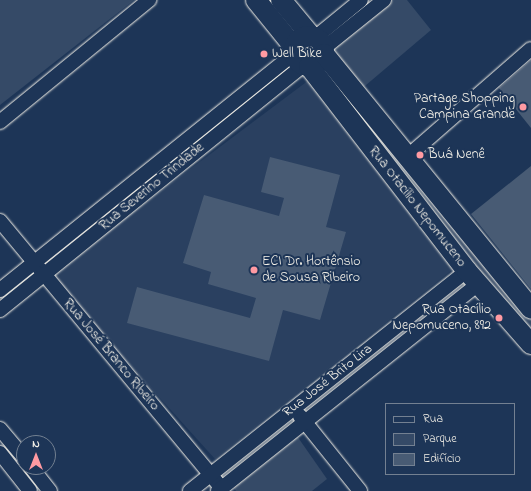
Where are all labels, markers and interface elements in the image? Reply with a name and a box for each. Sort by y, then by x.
place label: Well Bike [272,46,322,62]
marker: Well Bike [259,49,269,59]
place label: Partage Shopping Campina Grande [414,91,515,124]
marker: Partage Shopping Campina Grande [518,102,528,112]
street label: Rua Severino Trindade [96,140,208,234]
street label: Rua Otacílio Nepomuceno [365,143,469,271]
place label: Buá Nenê [428,147,485,163]
marker: Buá Nenê [415,150,425,160]
place label: ECI Dr. Hortênsio de Sousa Ribeiro [262,254,360,286]
marker: ECI Dr. Hortênsio de Sousa Ribeiro [249,265,259,275]
street label: Rua José Branco Ribeiro [59,296,163,414]
place label: Rua Otacílio Nepomuceno, 892 [393,302,491,334]
marker: Rua Otacílio Nepomuceno, 892 [494,313,504,323]
street label: Rua José Brito Lira [280,341,376,421]
legend [385,403,515,475]
text: Rua [423,410,443,428]
text: Parque [423,430,457,448]
north arrow [16,435,56,475]
text: N [32,436,40,452]
text: Edifício [423,450,461,468]

